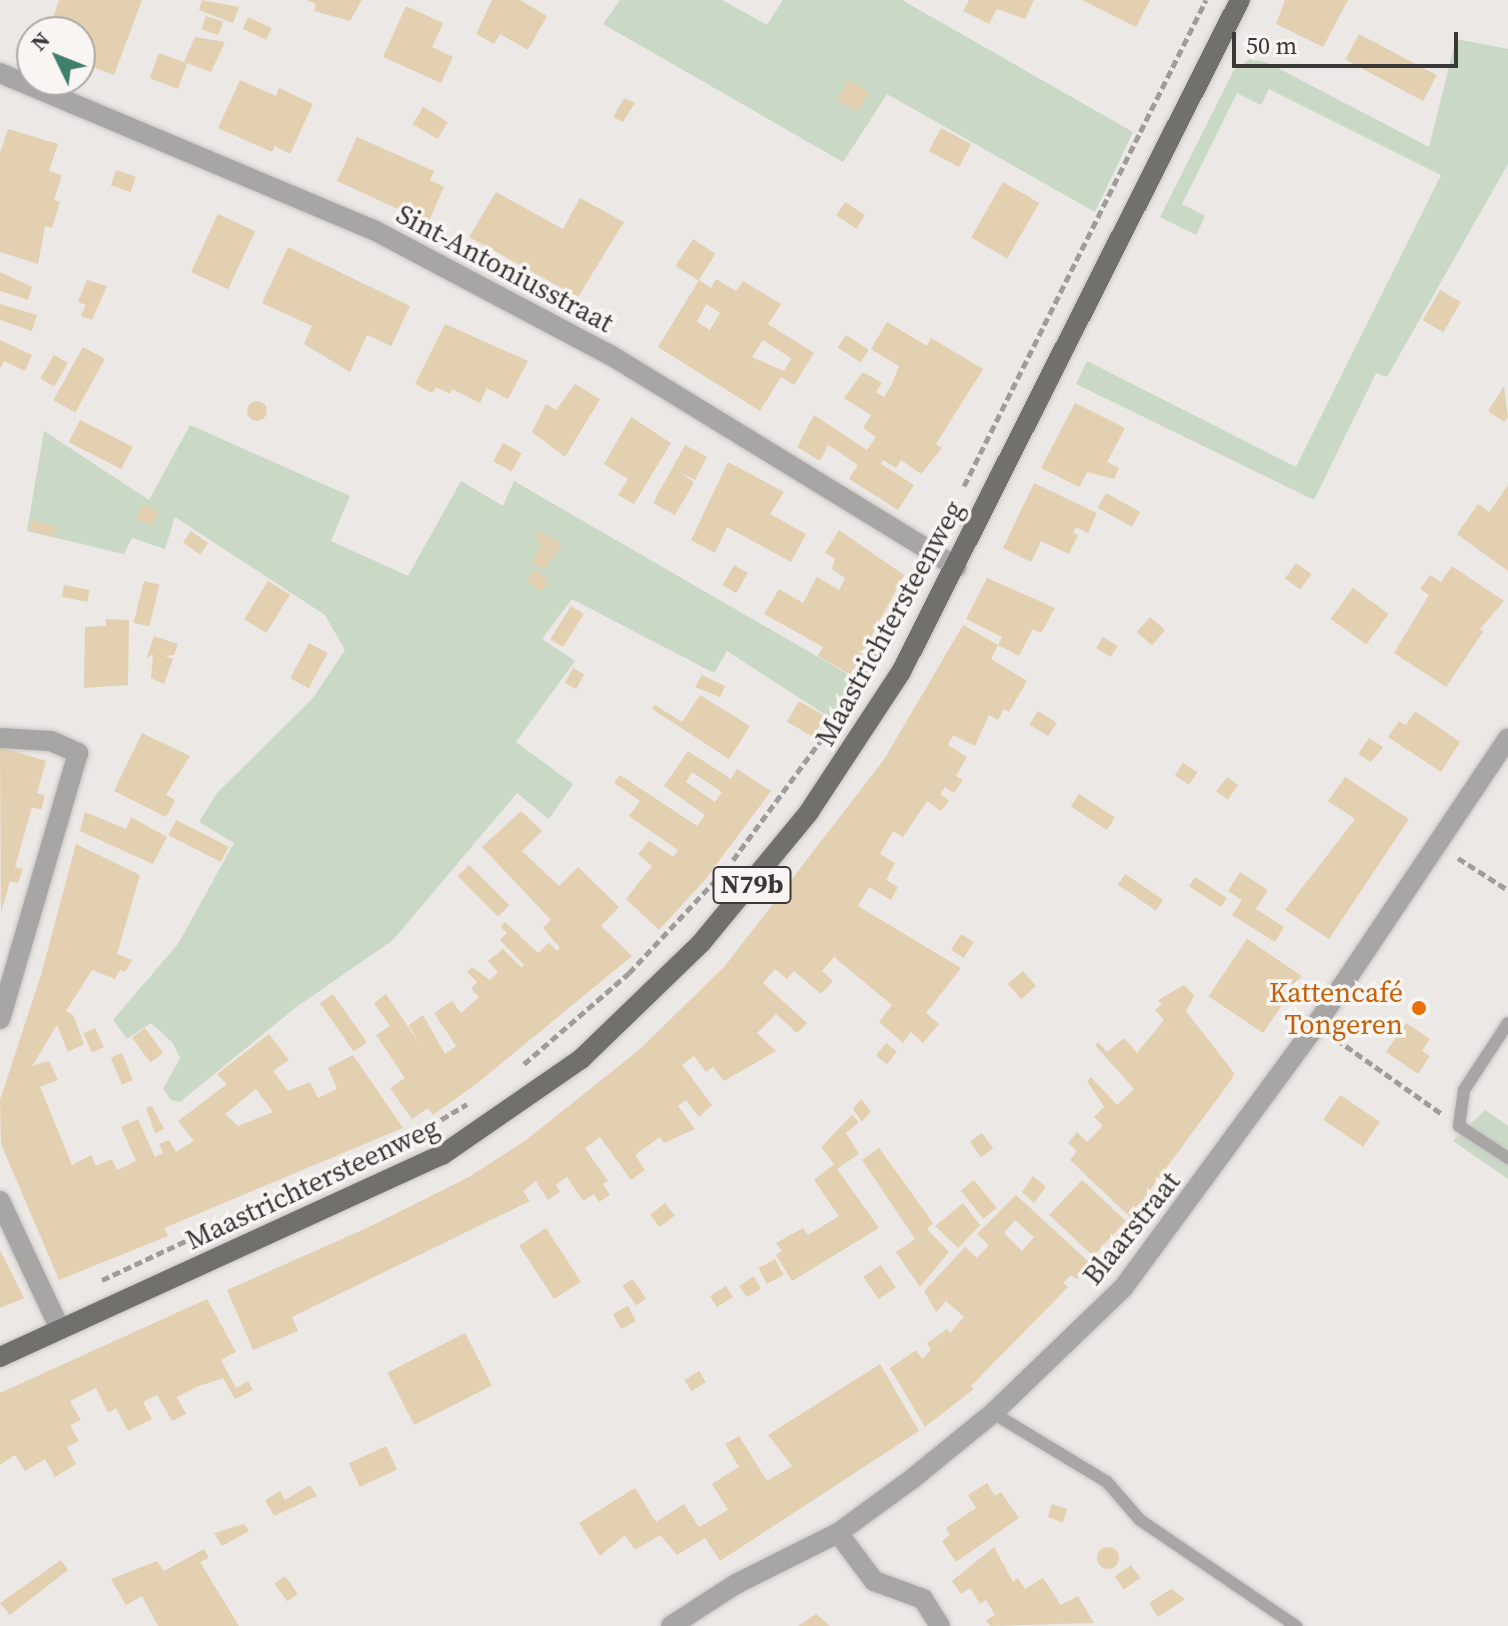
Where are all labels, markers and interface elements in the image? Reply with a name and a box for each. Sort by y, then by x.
north arrow [16,16,96,96]
scale bar [1236,16,1462,66]
text: N [23,25,56,57]
text: 50 m [1246,29,1297,62]
street label: Sint-Antoniusstraat [391,197,619,339]
street label: Maastrichtersteenweg [808,495,970,751]
road number: N79b [712,863,792,907]
place label: Kattencafé Tongeren [1269,975,1403,1041]
marker: Kattencafé Tongeren [1410,999,1428,1017]
street label: Maastrichtersteenweg [180,1110,444,1256]
street label: Blaarstraat [1075,1165,1187,1291]

